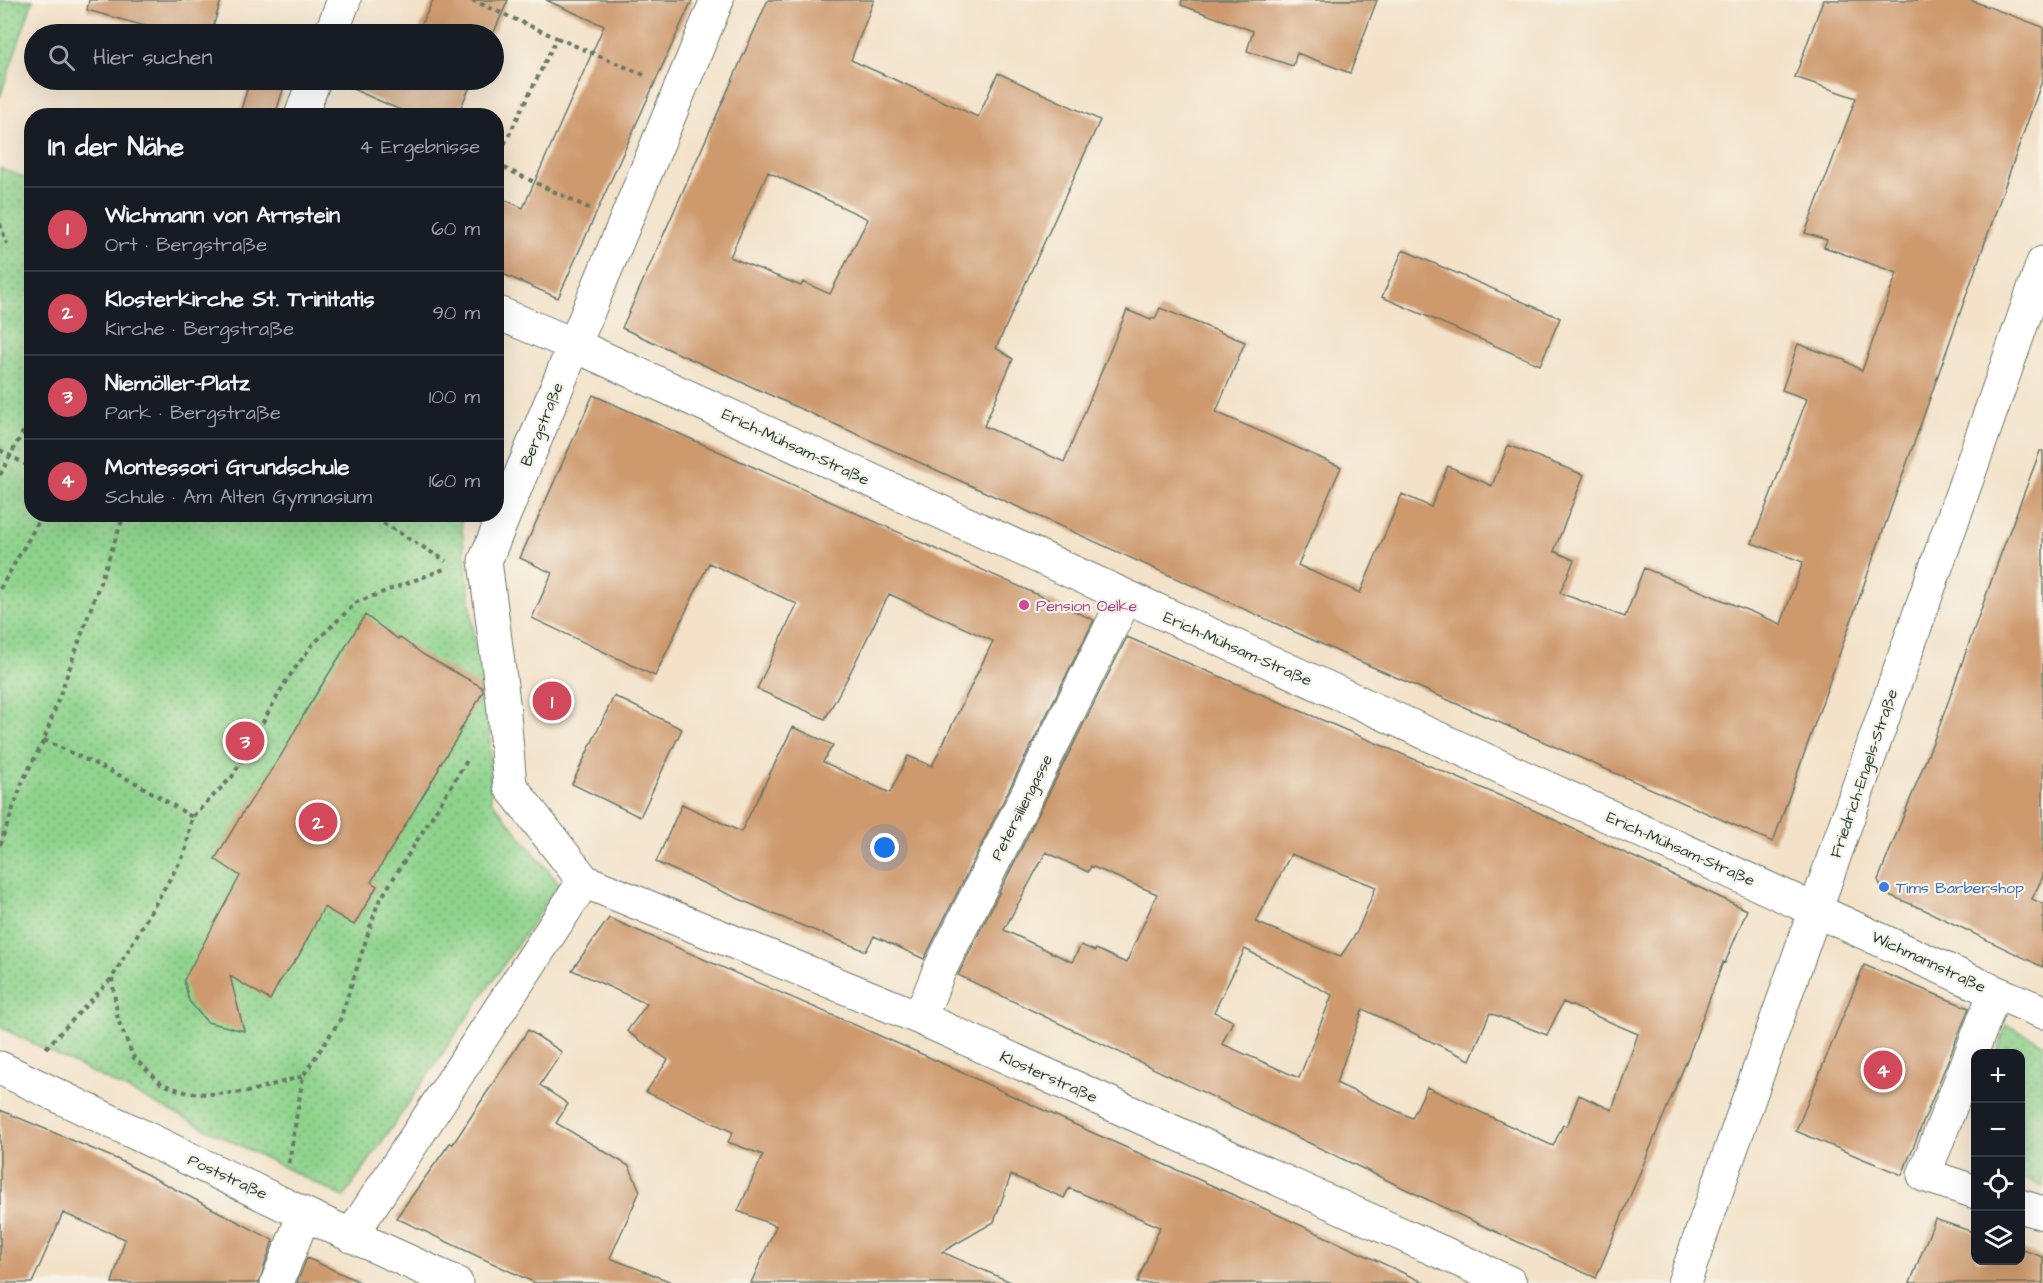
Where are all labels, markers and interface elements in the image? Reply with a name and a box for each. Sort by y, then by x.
search box [24,24,504,90]
icon: search [45,41,78,74]
text: Hier suchen [93,42,212,73]
text: In der Nähe [48,129,184,165]
text: 4 Ergebnisse [359,133,480,161]
text: Wichmann von Arnstein [105,200,340,231]
text: 1 [66,215,69,243]
text: 60 m [431,215,480,243]
text: Ort · Bergstraße [105,231,267,259]
text: Klosterkirche St. Trinitatis [105,284,374,315]
text: 2 [62,299,73,327]
text: 90 m [432,299,480,327]
text: Kirche · Bergstraße [105,315,294,343]
text: Niemöller-Platz [105,368,250,399]
street label: Bergstraße [515,379,570,470]
text: 3 [62,383,73,411]
text: 100 m [429,383,480,411]
text: Park · Bergstraße [105,399,281,427]
street label: Erich-Mühsam-Straße [718,403,873,491]
text: Montessori Grundschule [105,452,349,483]
text: 4 [61,467,74,495]
text: 160 m [429,467,480,495]
text: Schule · Am Alten Gymnasium [105,483,372,511]
place label: Pension Oelke [1036,595,1137,617]
marker: Pension Oelke [1017,598,1031,612]
street label: Erich-Mühsam-Straße [1160,606,1316,692]
pin: 1 [532,678,572,724]
street label: Friedrich-Engels-Straße [1825,686,1904,861]
pin: 3 [226,718,264,764]
street label: Petersiliengasse [986,750,1059,865]
pin: 2 [298,800,338,844]
street label: Erich-Mühsam-Straße [1603,806,1759,892]
your location [870,833,899,862]
place label: Tims Barbershop [1896,877,2024,899]
marker: Tims Barbershop [1877,880,1891,894]
street label: Wichmannstraße [1868,926,1990,998]
street label: Klosterstraße [996,1046,1101,1108]
pin: 4 [1864,1048,1902,1092]
map controls [1971,1049,2025,1265]
button: + [1971,1049,2025,1103]
button: − [1971,1103,2025,1157]
street label: Poststraße [184,1149,271,1205]
button: locate [1971,1157,2025,1211]
button: layers [1971,1211,2025,1265]

